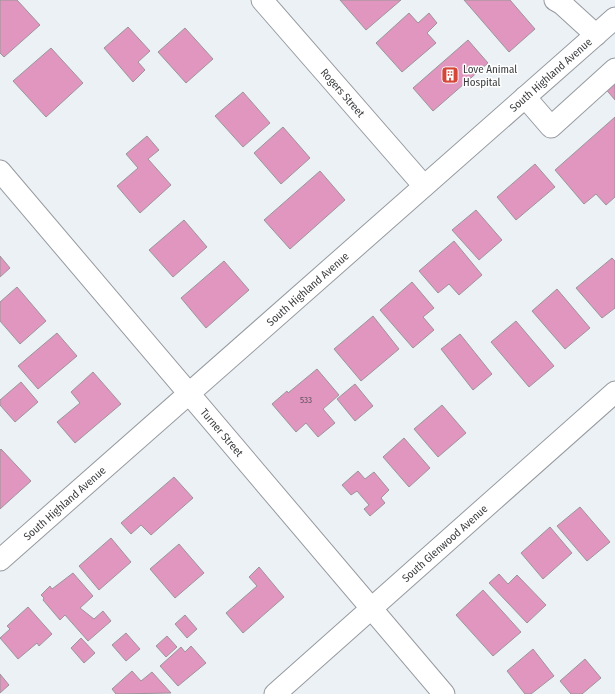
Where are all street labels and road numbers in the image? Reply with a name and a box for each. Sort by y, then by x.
street label: South Highland Avenue [507,35,594,114]
street label: Rogers Street [318,66,368,120]
street label: South Highland Avenue [264,249,351,329]
street label: Turner Street [198,406,246,459]
street label: South Highland Avenue [21,463,108,543]
street label: South Glenwood Avenue [399,502,490,585]

